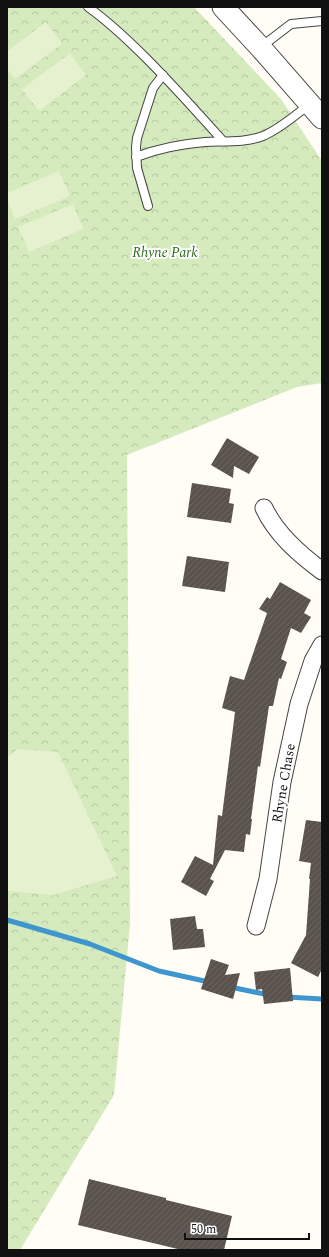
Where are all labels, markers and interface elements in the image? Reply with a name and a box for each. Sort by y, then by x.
park label: Rhyne Park [132,242,198,263]
street label: Rhyne Chase [266,741,301,824]
scale bar [185,1215,309,1241]
text: 50 m [191,1220,216,1239]

